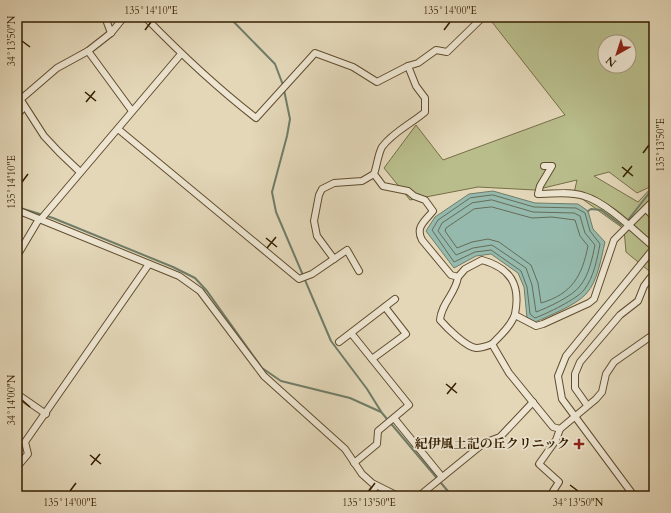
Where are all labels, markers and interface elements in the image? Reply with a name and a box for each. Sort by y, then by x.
text: 135°14'10"E [124,4,178,18]
text: 135°14'00"E [423,4,477,18]
text: 34°13'50"N [5,15,19,66]
north arrow [597,34,637,74]
text: N [602,52,619,70]
text: 135°13'50"E [654,118,668,172]
text: 135°14'10"E [5,155,19,209]
text: 34°14'00"N [5,374,19,425]
place label: 紀伊風土記の丘クリニック [415,435,570,453]
marker: 紀伊風土記の丘クリニック [573,438,585,450]
text: 135°14'00"E [43,496,97,510]
text: 135°13'50"E [342,496,396,510]
text: 34°13'50"N [553,496,604,510]

